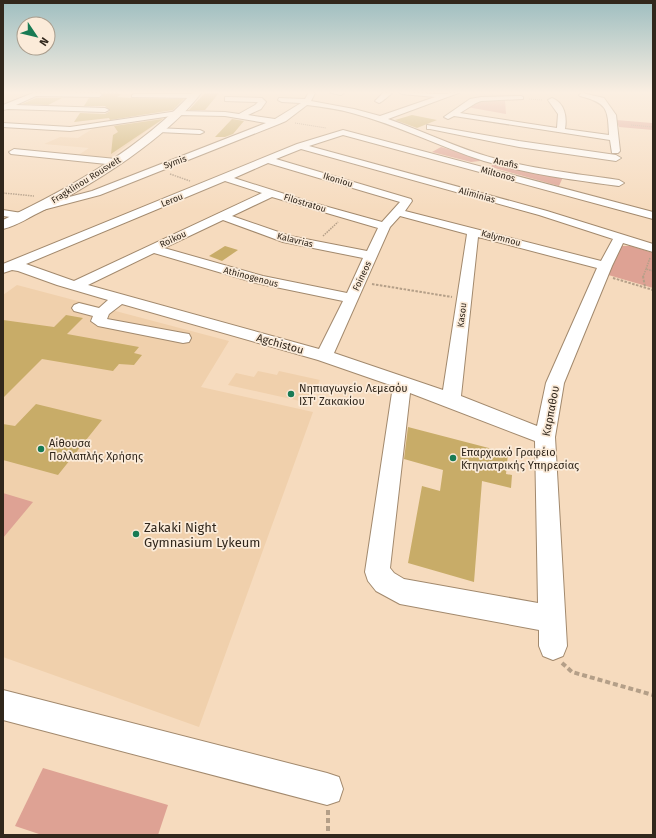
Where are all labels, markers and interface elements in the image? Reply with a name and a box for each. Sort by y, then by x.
north arrow [16,16,56,56]
text: N [36,35,51,48]
street label: Symis [162,153,188,171]
street label: Fragklinou Rousvelt [50,154,123,205]
street label: Anafis [493,156,519,170]
street label: Miltonos [480,165,516,183]
street label: Ikoniou [322,171,354,189]
street label: Aliminias [458,185,496,205]
street label: Lerou [160,191,184,209]
street label: Filostratou [283,192,327,214]
street label: Kalymnou [480,228,522,248]
street label: Roikou [158,229,188,249]
street label: Kalavrias [276,231,314,249]
street label: Foineos [351,260,373,292]
street label: Athinogenous [223,265,279,289]
street label: Kasou [456,302,468,328]
street label: Agchistou [255,331,305,357]
place label: Νηπιαγωγείο Λεμεσόυ ΙΣΤ' Ζακακίου [299,382,408,408]
street label: Καρπαθου [540,385,562,437]
marker: Νηπιαγωγείο Λεμεσόυ ΙΣΤ' Ζακακίου [286,389,296,399]
place label: Αίθουσα Πολλαπλής Χρήσης [49,437,143,463]
marker: Αίθουσα Πολλαπλής Χρήσης [36,444,46,454]
place label: Επαρχιακό Γραφέιο Κτηνιατρικής Υπηρεσίας [461,446,579,472]
marker: Επαρχιακό Γραφέιο Κτηνιατρικής Υπηρεσίας [448,453,458,463]
place label: Zakaki Night Gymnasium Lykeum [144,520,261,550]
marker: Zakaki Night Gymnasium Lykeum [131,529,141,539]

